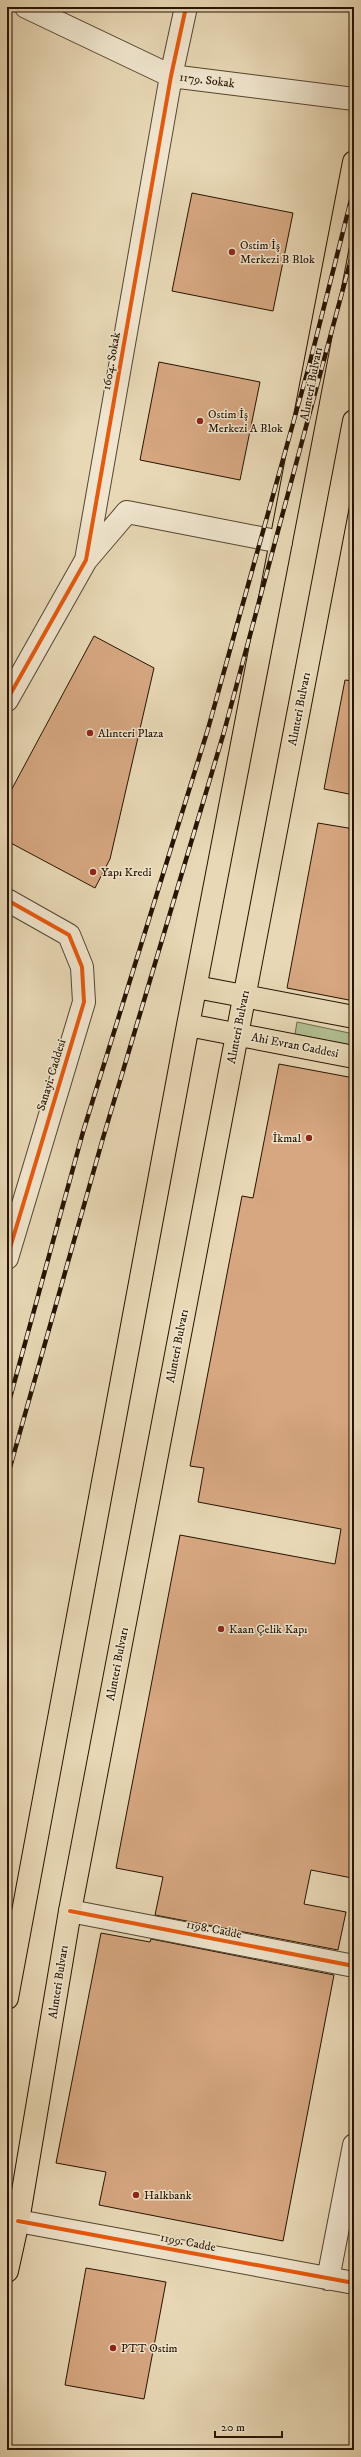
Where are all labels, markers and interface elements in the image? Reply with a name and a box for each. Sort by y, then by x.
street label: 1179. Sokak [178,70,236,91]
place label: Ostim İş Merkezi B Blok [240,238,315,267]
marker: Ostim İş Merkezi B Blok [227,247,237,257]
street label: 1604. Sokak [99,331,124,391]
street label: Alınteri Bulvarı [297,346,326,422]
place label: Ostim İş Merkezi A Blok [208,407,283,436]
marker: Ostim İş Merkezi A Blok [195,416,205,426]
street label: Alınteri Bulvarı [285,671,314,747]
place label: Alınteri Plaza [98,726,164,741]
marker: Alınteri Plaza [85,728,95,738]
place label: Yapı Kredi [101,865,152,880]
marker: Yapı Kredi [88,867,98,877]
street label: Alınteri Bulvarı [224,989,253,1065]
street label: Ahi Evran Caddesi [250,1030,340,1061]
street label: Sanayi. Caddesi [33,1038,69,1113]
place label: İkmal [272,1131,301,1146]
marker: İkmal [304,1133,314,1143]
street label: Alınteri Bulvarı [163,1308,192,1384]
place label: Kaan Çelik Kapı [229,1622,307,1637]
marker: Kaan Çelik Kapı [216,1624,226,1634]
street label: Alınteri Bulvarı [103,1626,132,1702]
street label: 1198. Cadde [185,1917,243,1942]
street label: Alınteri Bulvarı [45,1944,72,2020]
place label: Halkbank [144,2188,192,2203]
marker: Halkbank [131,2190,141,2200]
street label: 1199. Cadde [159,2230,217,2255]
place label: PTT Ostim [121,2341,178,2356]
marker: PTT Ostim [108,2343,118,2353]
scale bar [215,2413,282,2439]
text: 20 m [221,2420,245,2435]

